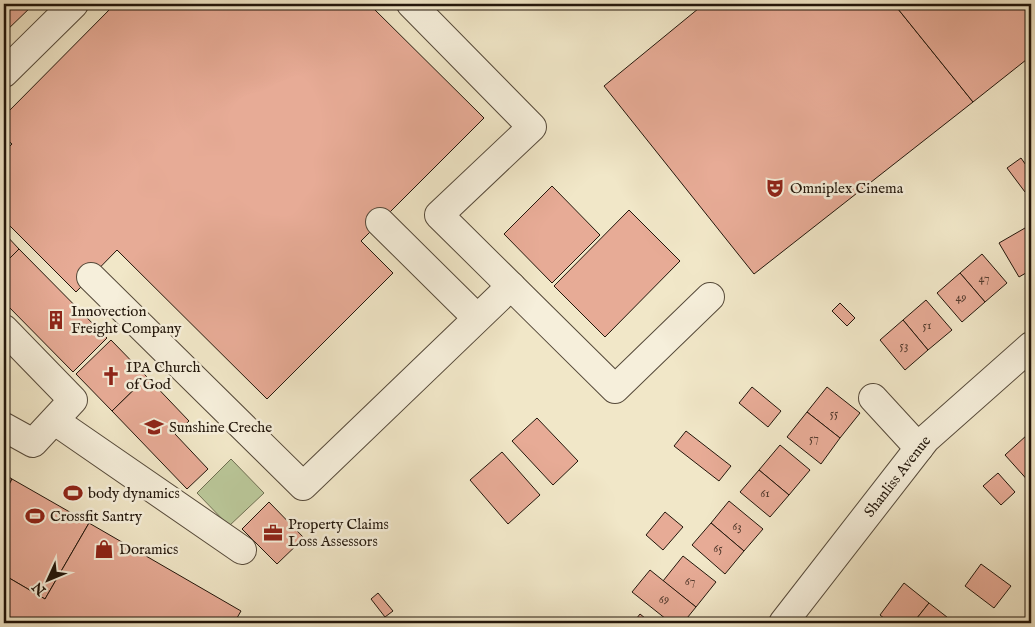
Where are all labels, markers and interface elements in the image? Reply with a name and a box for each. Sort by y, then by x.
theatre icon: Omniplex Cinema [764,177,786,199]
place label: Omniplex Cinema [790,179,904,198]
house number: 47 [978,271,990,286]
house number: 49 [955,290,967,305]
place label: Innovection Freight Company [71,302,182,338]
building icon: Innovection Freight Company [45,309,67,331]
house number: 51 [923,318,931,333]
house number: 53 [900,338,908,353]
place label: IPA Church of God [126,358,200,394]
church icon: IPA Church of God [100,365,122,387]
house number: 55 [830,406,839,421]
school or university icon: Sunshine Creche [143,416,165,438]
place label: Sunshine Creche [169,418,272,437]
house number: 57 [809,431,819,446]
street label: Shanliss Avenue [860,432,935,521]
sports icon: body dynamics [62,482,84,504]
place label: body dynamics [88,484,180,503]
house number: 61 [760,486,770,501]
sports icon: Crossfit Santry [24,505,46,527]
place label: Crossfit Santry [50,507,143,526]
place label: Property Claims Loss Assessors [288,515,389,551]
house number: 63 [732,519,742,534]
office icon: Property Claims Loss Assessors [262,522,284,544]
shop icon: Doramics [93,538,115,560]
place label: Doramics [119,540,178,559]
house number: 65 [713,541,723,556]
north arrow [22,554,72,604]
house number: 67 [685,574,695,589]
text: N [29,578,51,600]
house number: 69 [659,592,669,607]

